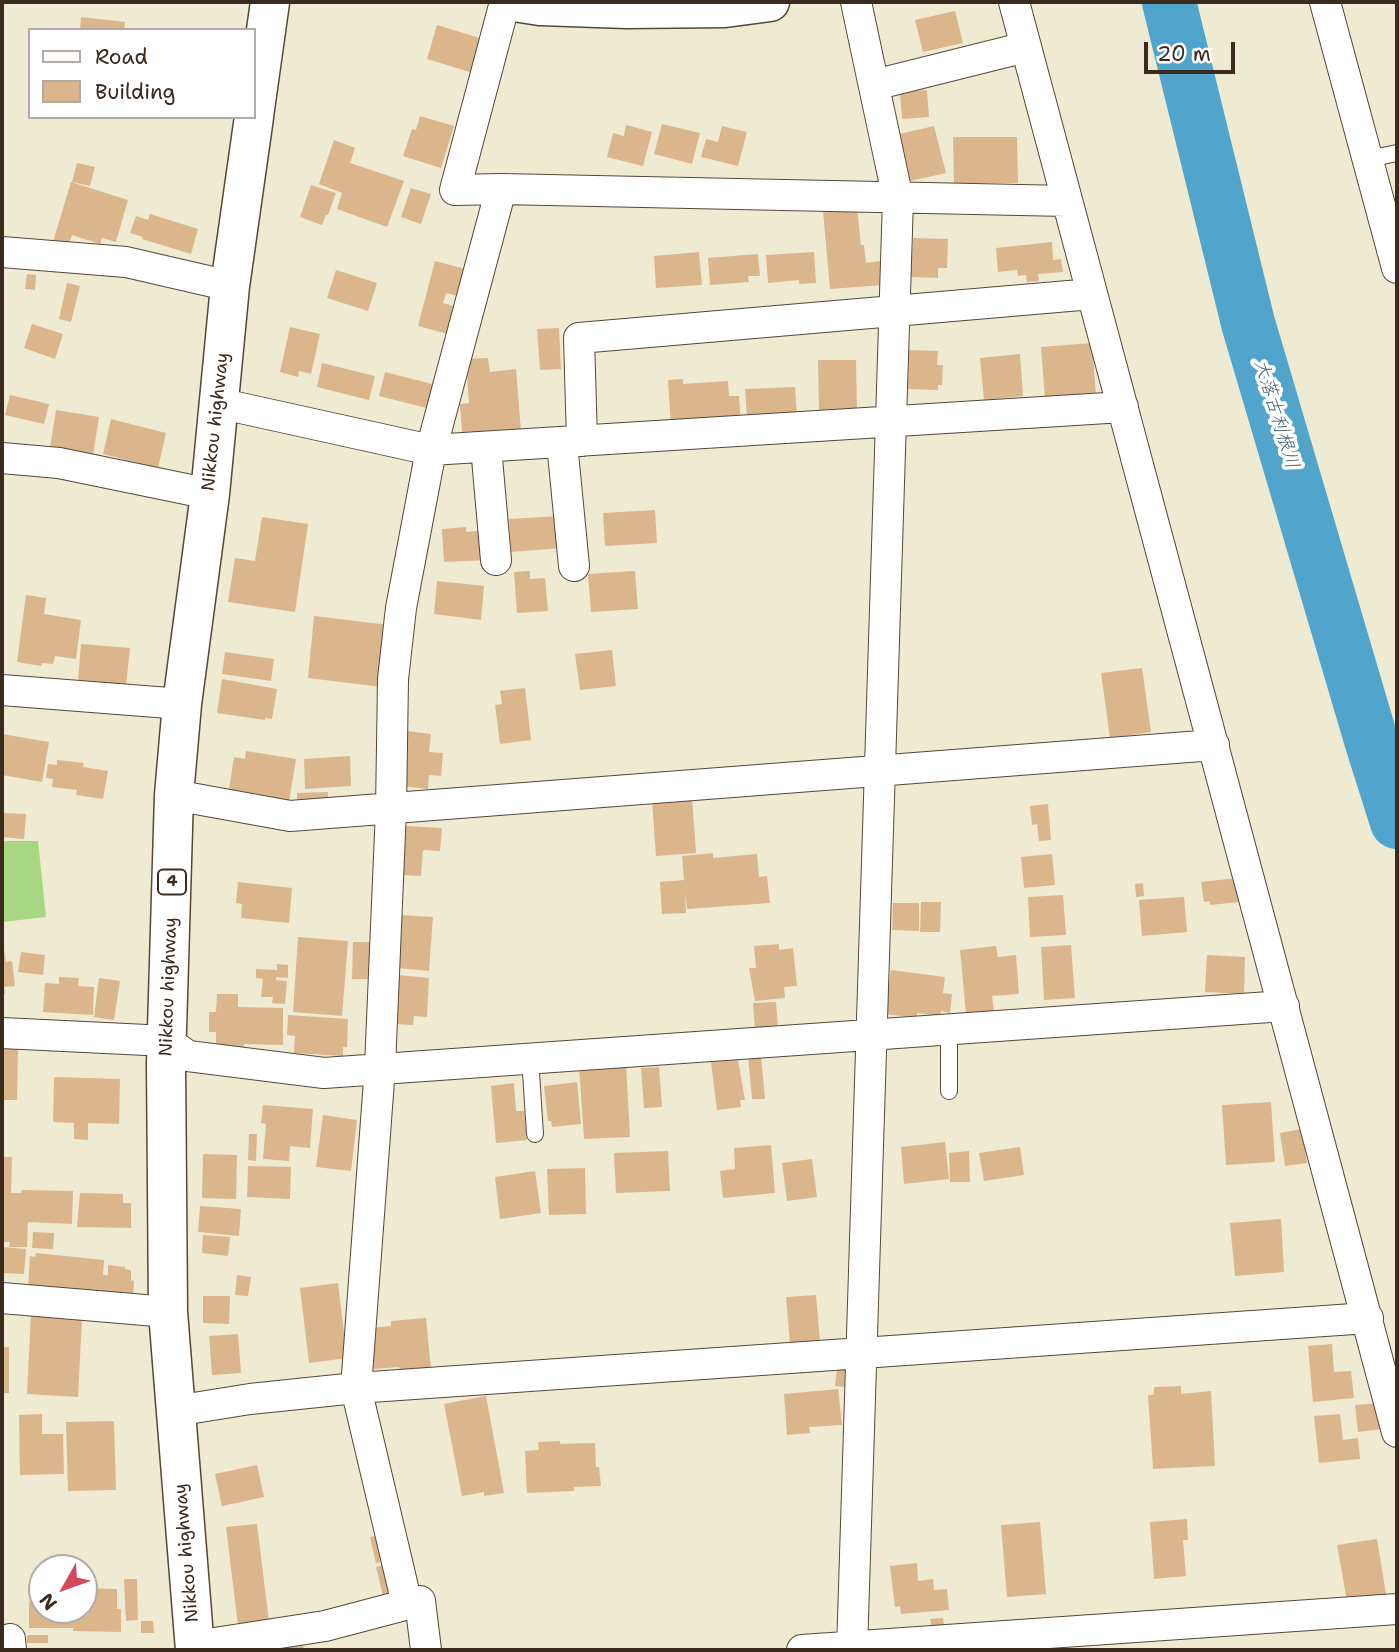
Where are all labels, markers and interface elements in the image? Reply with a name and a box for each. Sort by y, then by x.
legend [28,28,256,119]
scale bar [1147,28,1238,72]
text: 20 m [1157,40,1211,68]
text: Road [95,43,148,71]
text: Building [95,78,175,106]
street label: Nikkou highway [198,352,234,492]
water label: 大落古利根川 [1248,356,1304,472]
road number: 4 [158,870,186,894]
street label: Nikkou highway [156,917,182,1057]
street label: Nikkou highway [170,1483,204,1623]
north arrow [28,1554,98,1624]
text: N [34,1588,62,1615]

